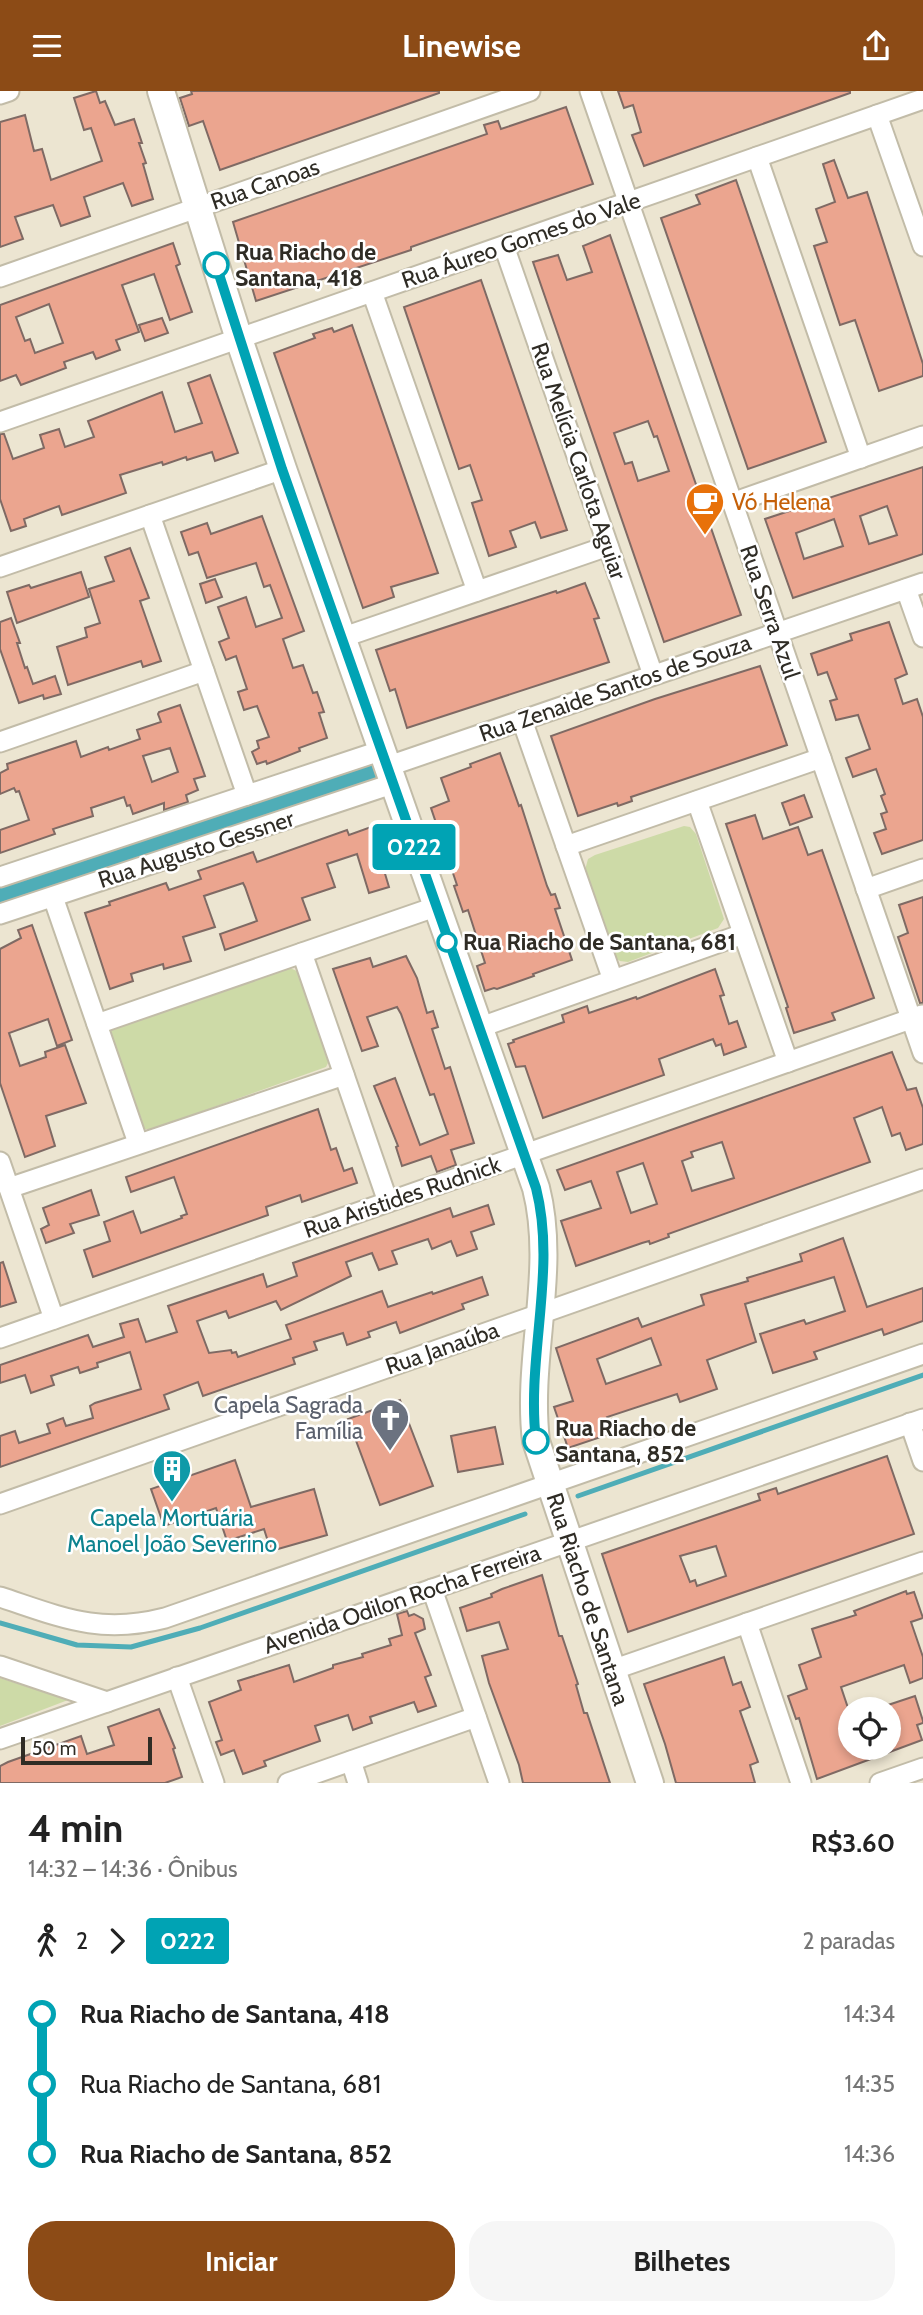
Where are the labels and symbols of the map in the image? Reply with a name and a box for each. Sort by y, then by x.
street label: Rua Canoas [207,152,323,216]
street label: Rua Áureo Gomes do Vale [398,185,644,294]
place label: Rua Riacho de Santana, 418 [235,238,376,292]
marker: Rua Riacho de Santana, 418 [203,252,229,278]
street label: Rua Melícia Carlota Aguiar [525,339,633,584]
cafe icon: Vó Helena [684,481,726,536]
place label: Vó Helena [732,488,831,516]
street label: Rua Serra Azul [734,541,806,683]
street label: Rua Zenaide Santos de Souza [475,628,755,748]
street label: Rua Augusto Gessner [94,804,298,894]
line badge: 0222 [365,824,463,870]
place label: Rua Riacho de Santana, 681 [463,928,736,956]
marker: Rua Riacho de Santana, 681 [437,932,457,952]
street label: Rua Aristides Rudnick [300,1150,505,1244]
street label: Rua Janaúba [382,1316,502,1380]
place label: Capela Sagrada Família [214,1391,363,1445]
church icon: Capela Sagrada Família [369,1397,411,1452]
place label: Rua Riacho de Santana, 852 [555,1414,696,1468]
marker: Rua Riacho de Santana, 852 [523,1428,549,1454]
building icon: Capela Mortuária Manoel João Severino [151,1448,193,1503]
street label: Rua Riacho de Santana [540,1489,636,1709]
place label: Capela Mortuária Manoel João Severino [67,1504,277,1558]
street label: Avenida Odilon Rocha Ferreira [260,1538,544,1660]
scale bar [21,1734,152,1766]

